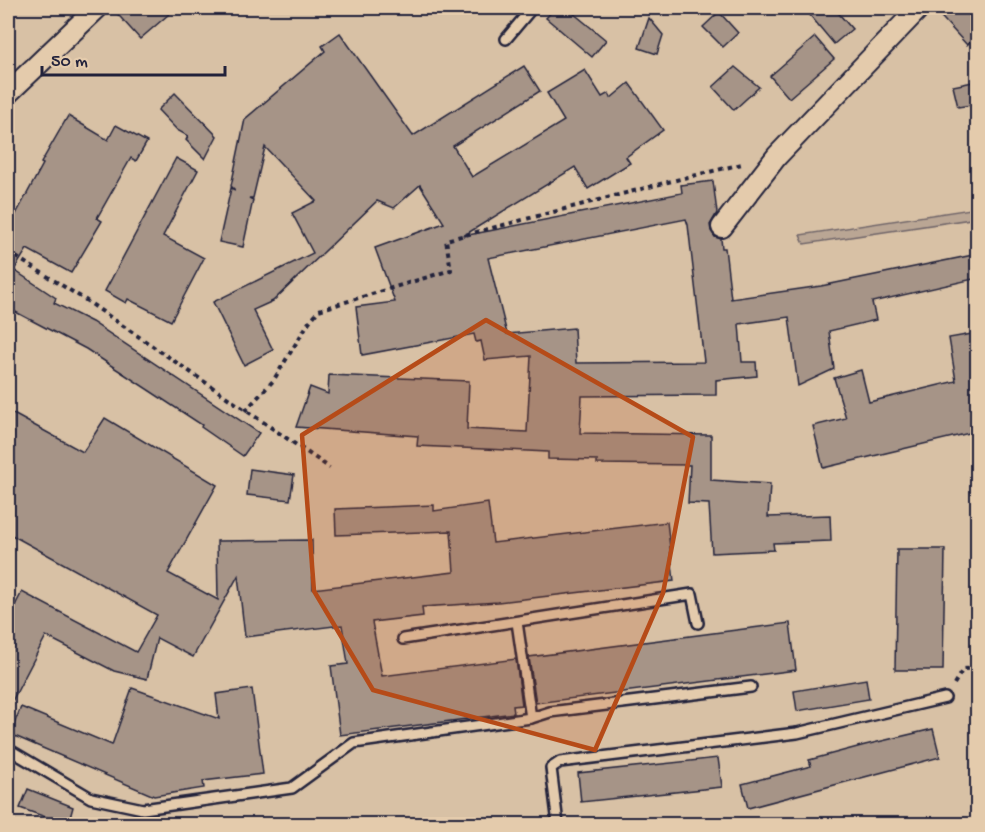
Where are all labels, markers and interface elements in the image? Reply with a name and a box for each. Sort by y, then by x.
scale bar [42,39,225,77]
text: 50 m [51,52,88,73]

